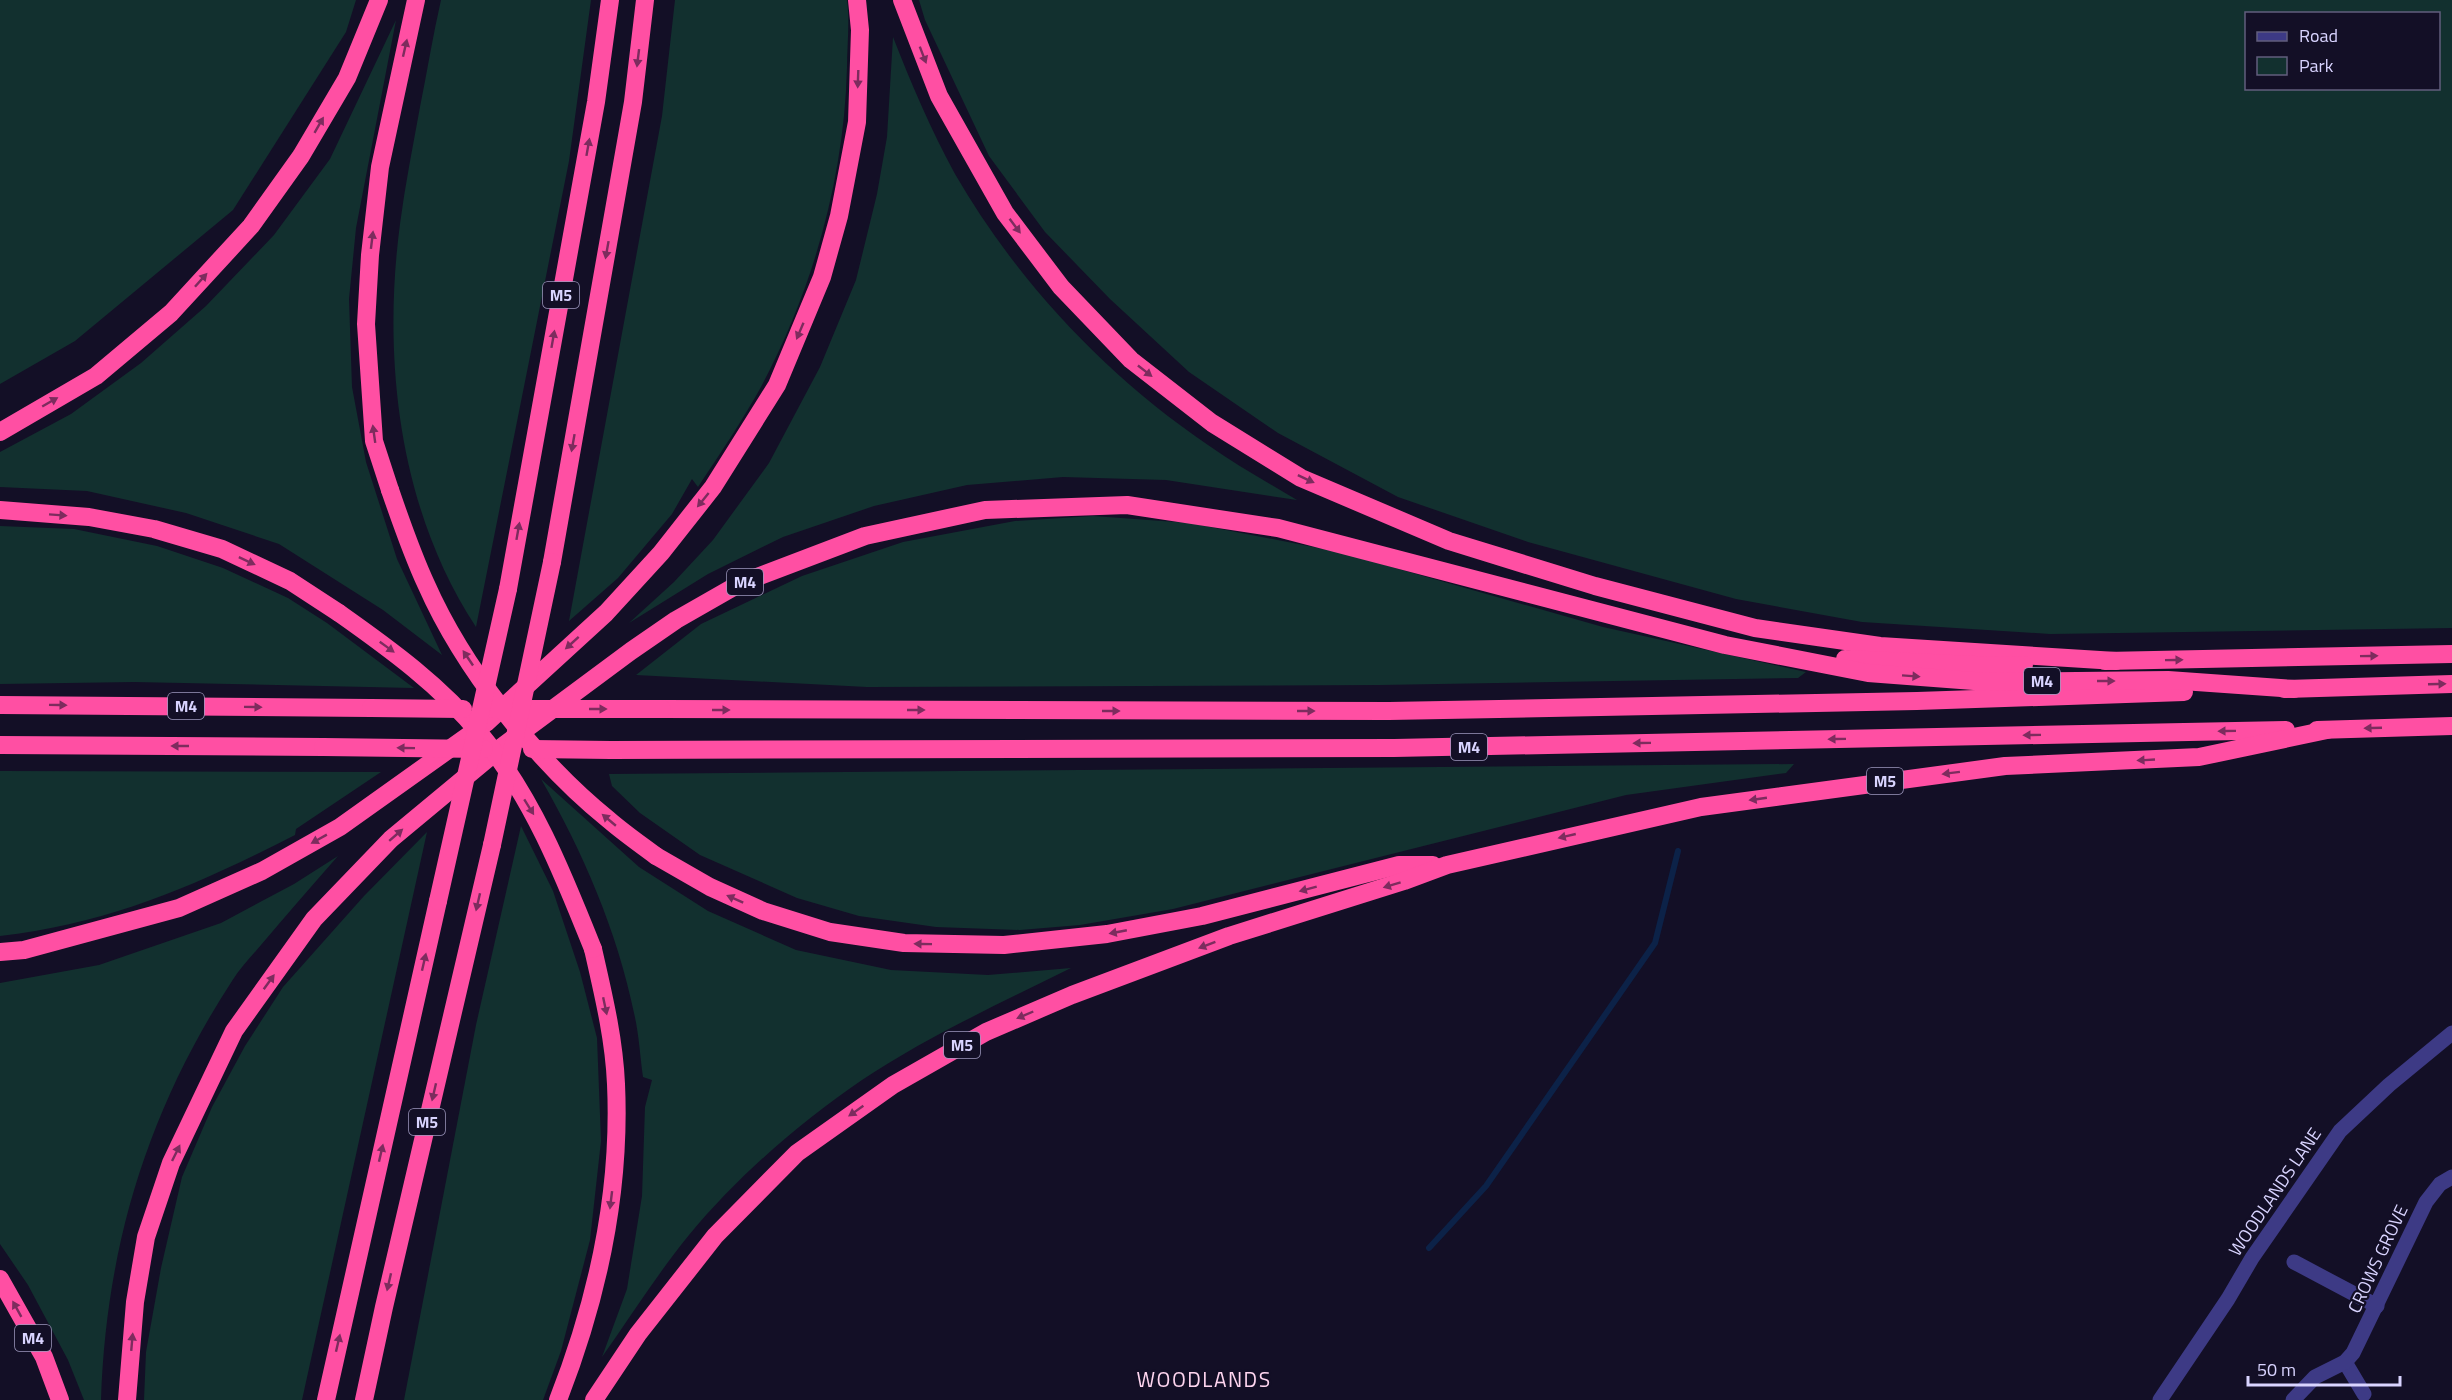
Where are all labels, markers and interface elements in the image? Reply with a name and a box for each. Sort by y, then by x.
legend [2245,12,2440,90]
text: Road [2299,22,2338,49]
one-way arrow [401,39,411,57]
one-way arrow [918,46,928,64]
one-way arrow [634,49,643,68]
text: Park [2299,52,2334,79]
one-way arrow [854,70,863,89]
one-way arrow [313,117,324,133]
one-way arrow [584,138,593,157]
one-way arrow [1009,218,1021,234]
one-way arrow [367,230,377,249]
one-way arrow [602,241,611,260]
one-way arrow [194,273,207,288]
road number: M5 [543,282,579,308]
one-way arrow [795,322,805,340]
one-way arrow [549,330,558,349]
one-way arrow [1137,364,1152,376]
one-way arrow [42,397,59,407]
one-way arrow [370,425,379,444]
one-way arrow [568,433,577,452]
one-way arrow [1298,475,1315,484]
one-way arrow [698,492,710,507]
one-way arrow [49,510,68,519]
one-way arrow [514,521,523,540]
one-way arrow [238,556,255,565]
road number: M4 [727,569,763,595]
one-way arrow [566,636,580,650]
one-way arrow [378,641,394,653]
one-way arrow [462,651,474,667]
one-way arrow [2359,651,2378,660]
one-way arrow [2165,655,2184,664]
road number: M4 [2024,668,2060,694]
one-way arrow [1902,672,1921,681]
one-way arrow [2097,676,2116,686]
one-way arrow [2427,679,2446,689]
road number: M4 [168,693,204,719]
one-way arrow [49,700,68,710]
one-way arrow [244,702,263,712]
one-way arrow [588,704,607,714]
one-way arrow [711,705,730,715]
one-way arrow [906,705,925,715]
one-way arrow [1101,706,1120,716]
one-way arrow [1296,706,1315,716]
one-way arrow [2363,724,2382,733]
one-way arrow [2217,727,2236,736]
one-way arrow [2022,730,2041,740]
road number: M4 [1451,734,1487,760]
one-way arrow [1827,734,1846,743]
one-way arrow [1632,738,1651,748]
one-way arrow [171,741,190,751]
one-way arrow [396,743,415,753]
one-way arrow [2136,755,2155,764]
road number: M5 [1867,768,1903,794]
one-way arrow [1942,768,1961,777]
one-way arrow [1748,794,1767,803]
one-way arrow [523,799,534,815]
one-way arrow [602,815,617,827]
one-way arrow [388,829,403,842]
one-way arrow [1558,831,1576,841]
one-way arrow [310,834,327,844]
one-way arrow [1383,881,1401,890]
one-way arrow [1299,885,1317,895]
one-way arrow [473,893,483,911]
one-way arrow [726,893,744,903]
one-way arrow [1108,928,1127,937]
one-way arrow [914,939,933,949]
one-way arrow [1197,940,1215,950]
one-way arrow [420,953,430,972]
one-way arrow [263,975,275,991]
one-way arrow [601,997,610,1016]
one-way arrow [1015,1010,1033,1020]
road number: M5 [944,1032,980,1058]
one-way arrow [428,1083,438,1101]
one-way arrow [848,1105,864,1117]
road number: M5 [409,1109,445,1135]
street label: WOODLANDS LANE [2222,1122,2328,1261]
one-way arrow [377,1143,387,1162]
one-way arrow [171,1144,180,1161]
one-way arrow [606,1190,616,1209]
street label: CROWS GROVE [2341,1200,2414,1317]
one-way arrow [384,1273,394,1291]
one-way arrow [12,1301,22,1318]
road number: M4 [15,1325,51,1351]
one-way arrow [127,1332,137,1351]
one-way arrow [334,1333,343,1352]
scale bar [2248,1349,2400,1387]
text: 50 m [2257,1356,2296,1383]
district label: WOODLANDS [1136,1363,1272,1395]

